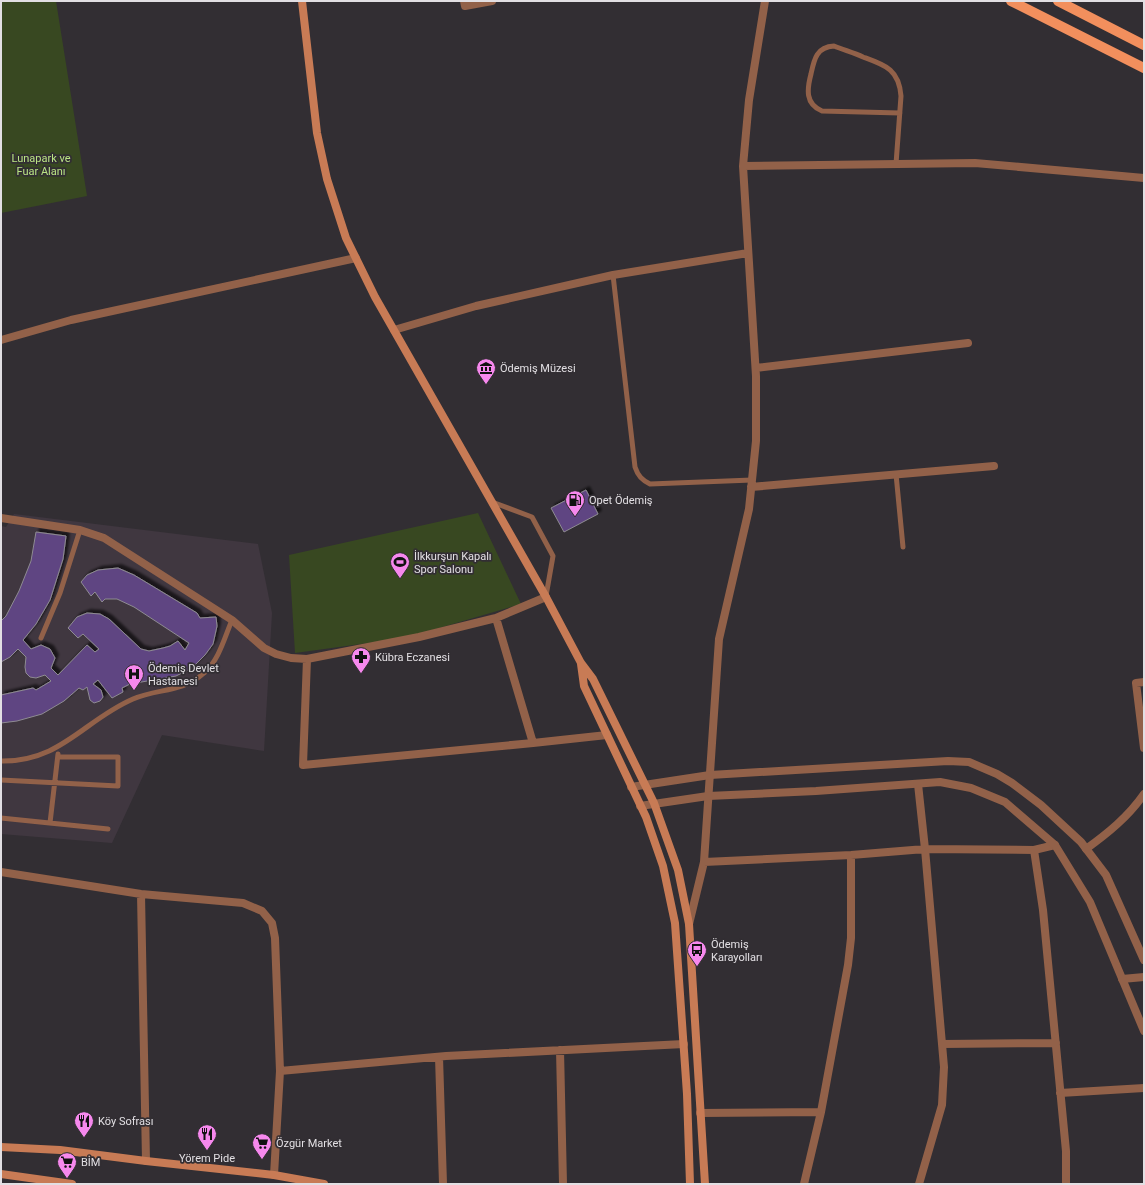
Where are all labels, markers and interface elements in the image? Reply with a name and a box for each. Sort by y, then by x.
park label: Lunapark ve Fuar Alanı [11,152,71,178]
museum icon: Ödemiş Müzesi [475,357,497,385]
place label: Ödemiş Müzesi [500,362,576,375]
fuel station icon: Opet Ödemiş [564,489,586,517]
place label: Opet Ödemiş [589,494,653,507]
place label: İlkkurşun Kapalı Spor Salonu [414,550,492,576]
sports icon: İlkkurşun Kapalı Spor Salonu [389,551,411,579]
pharmacy icon: Kübra Eczanesi [350,646,372,674]
place label: Kübra Eczanesi [375,651,450,664]
place label: Ödemiş Devlet Hastanesi [148,662,219,688]
hospital icon: Ödemiş Devlet Hastanesi [123,663,145,691]
place label: Ödemiş Karayolları [711,938,762,964]
bus stop icon: Ödemiş Karayolları [686,939,708,967]
restaurant icon: Köy Sofrası [73,1110,95,1138]
place label: Köy Sofrası [98,1115,153,1128]
restaurant icon: Yörem Pide [196,1123,218,1151]
supermarket icon: Özgür Market [251,1132,273,1160]
place label: Özgür Market [276,1137,342,1150]
supermarket icon: BİM [56,1151,78,1179]
place label: Yörem Pide [179,1152,235,1165]
place label: BİM [81,1156,100,1169]

